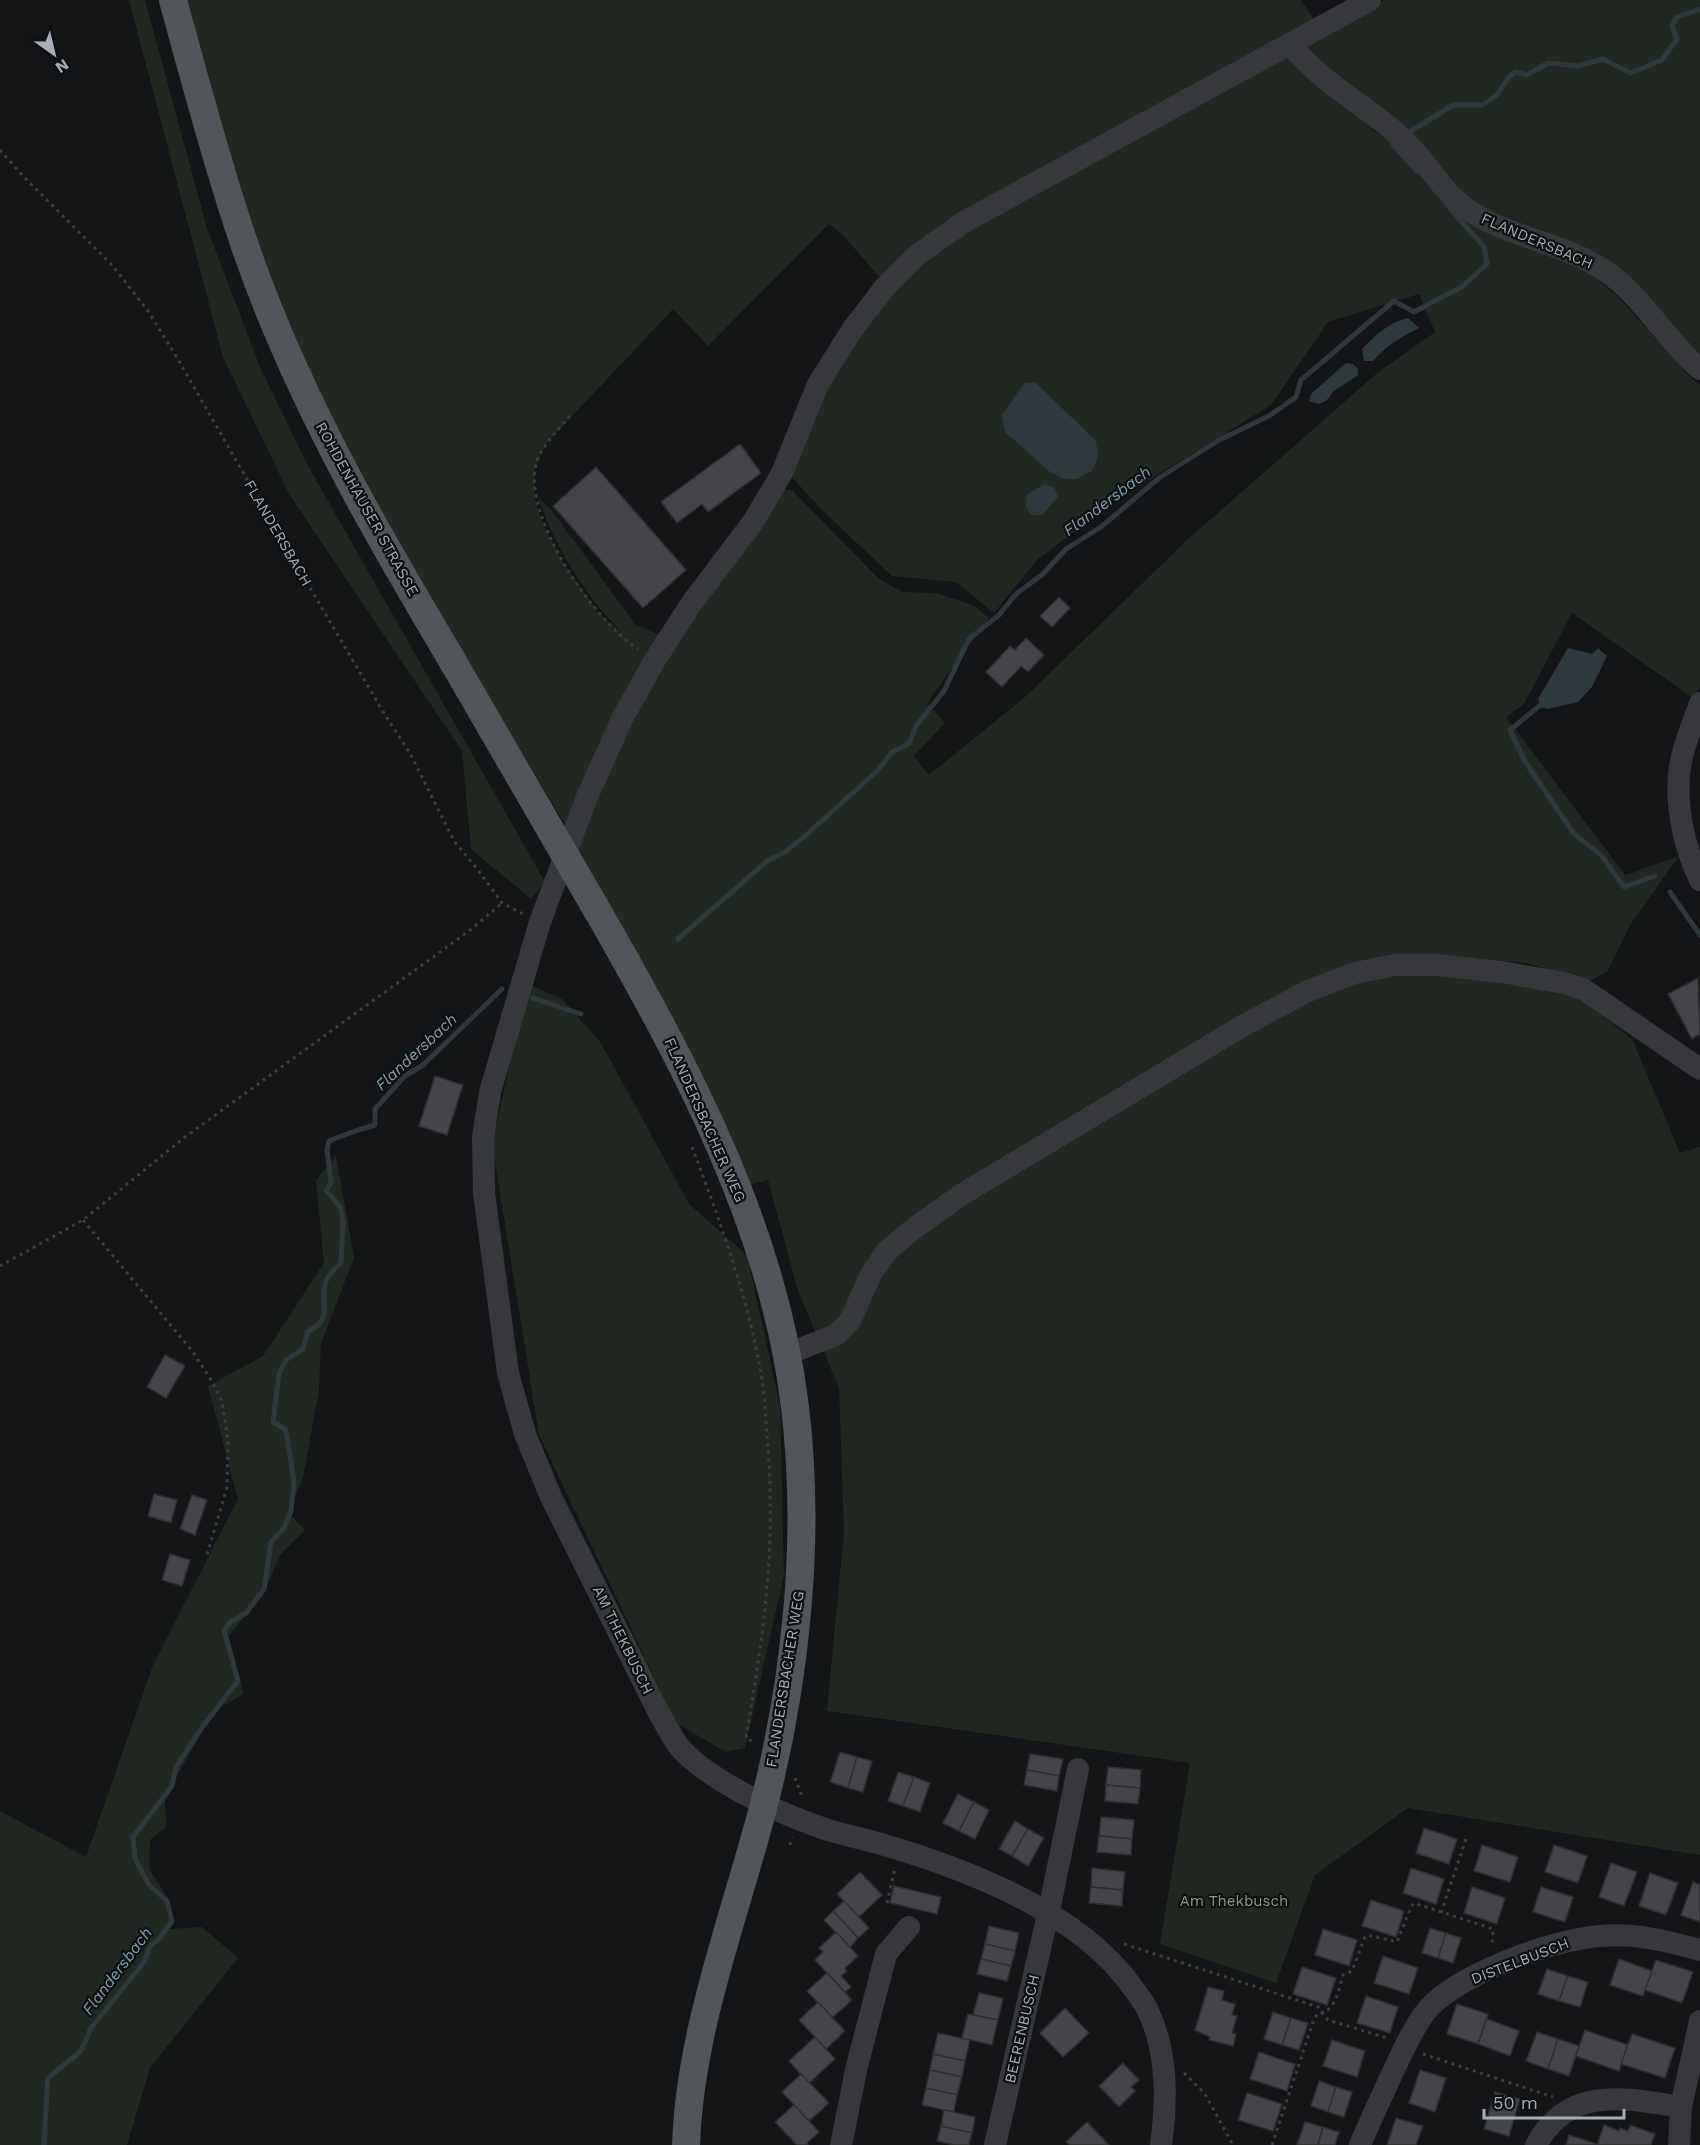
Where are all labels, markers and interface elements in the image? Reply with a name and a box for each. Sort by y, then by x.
north arrow [24,24,84,84]
text: N [52,55,72,77]
street label: FLANDERSBACH [1478,209,1596,273]
street label: ROHDENHAUSER STRASSE [312,419,422,599]
water label: Flandersbach [1060,462,1154,540]
street label: FLANDERSBACH [240,477,316,589]
water label: Flandersbach [371,1009,461,1095]
street label: FLANDERSBACHER WEG [660,1035,750,1205]
street label: AM THEKBUSCH [589,1583,657,1697]
street label: FLANDERSBACHER WEG [762,1589,808,1769]
park label: Am Thekbusch [1180,1892,1288,1910]
water label: Flandersbach [78,1924,156,2018]
street label: DISTELBUSCH [1469,1934,1571,1988]
street label: BEERENBUSCH [1001,1973,1043,2085]
scale bar [1484,2082,1624,2120]
text: 50 m [1493,2092,1538,2113]

